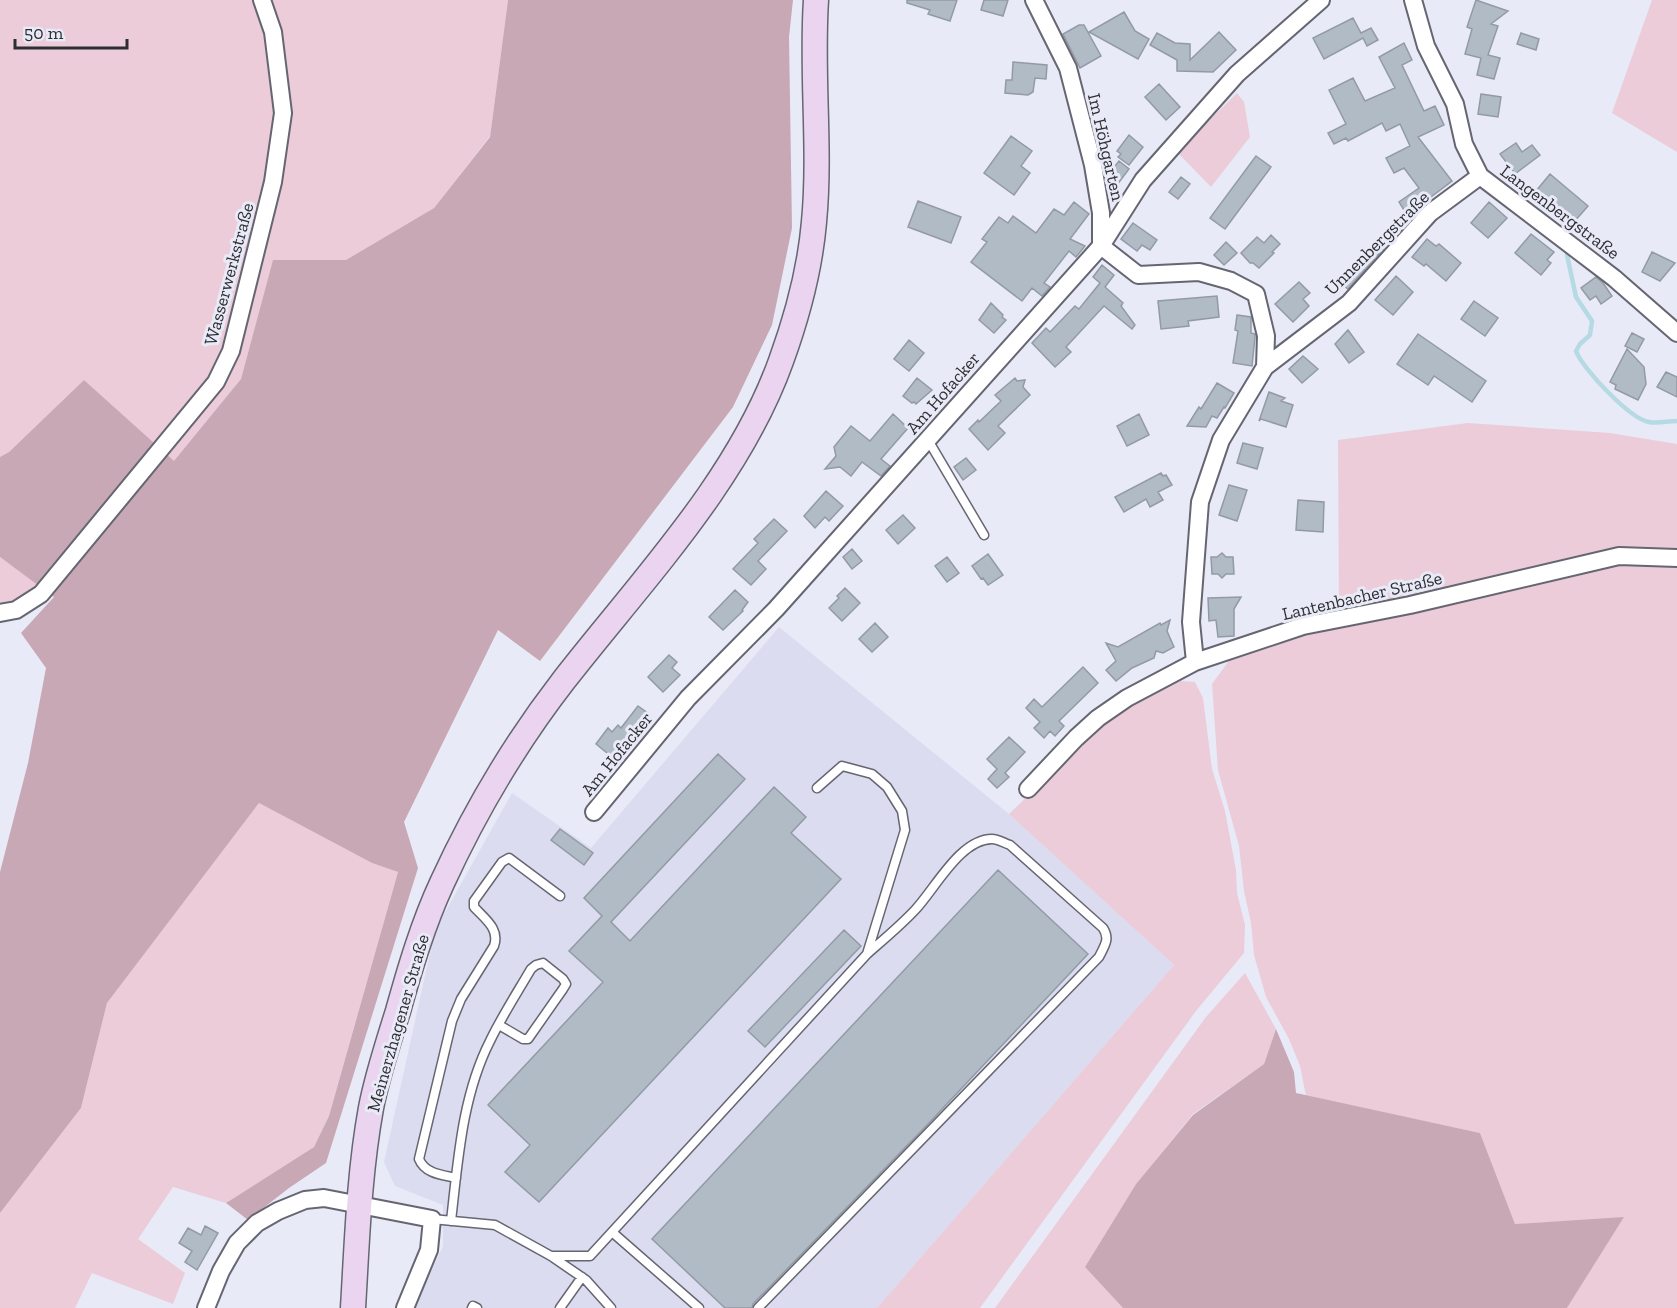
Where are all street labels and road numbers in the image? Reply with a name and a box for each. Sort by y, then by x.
street label: Im Höhgarten [1083,91,1129,203]
street label: Langenbergstraße [1496,160,1624,264]
street label: Unnenbergstraße [1320,186,1434,300]
street label: Wasserwerkstraße [199,200,259,348]
street label: Am Hofacker [901,347,985,439]
street label: Lantenbacher Straße [1280,567,1444,625]
street label: Am Hofacker [577,708,657,800]
street label: Meinerzhagener Straße [362,932,434,1114]

